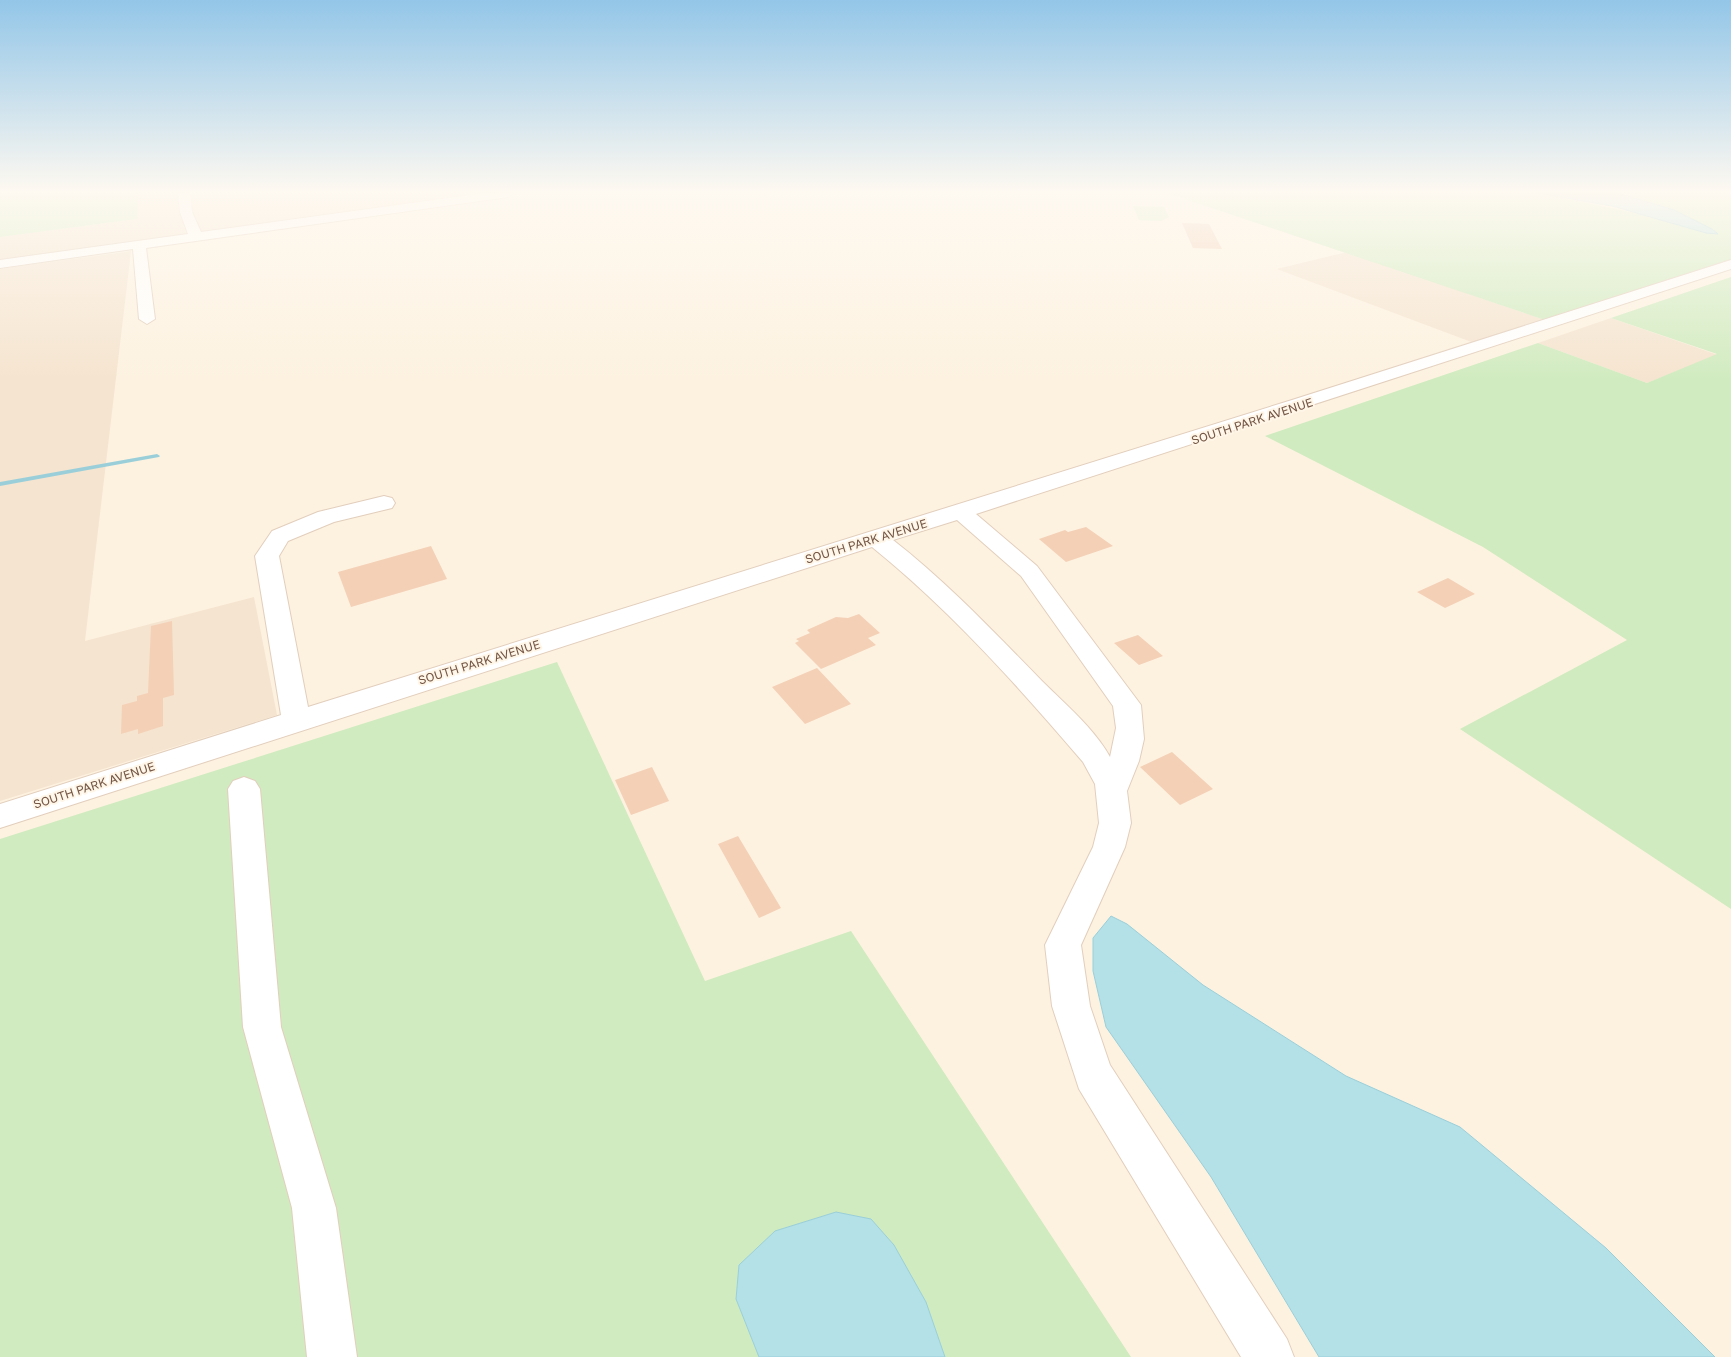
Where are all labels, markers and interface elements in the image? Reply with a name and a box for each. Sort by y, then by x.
street label: SOUTH PARK AVENUE [1189,394,1315,448]
street label: SOUTH PARK AVENUE [803,515,929,567]
street label: SOUTH PARK AVENUE [416,636,542,688]
street label: SOUTH PARK AVENUE [31,758,157,812]

